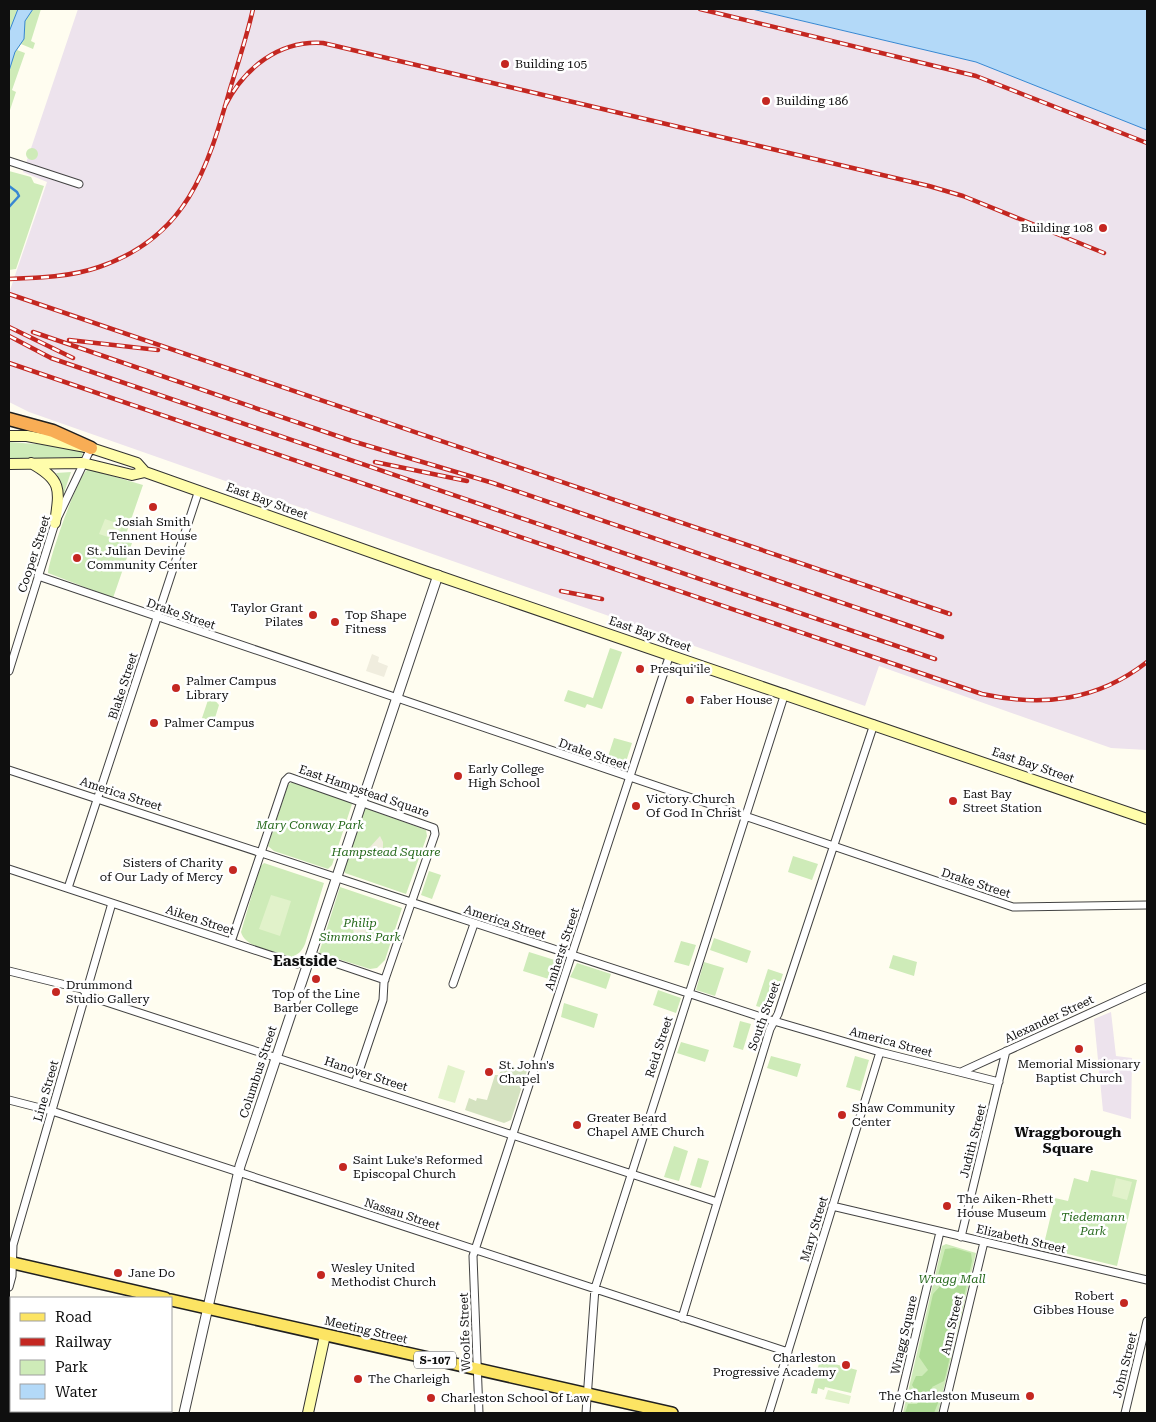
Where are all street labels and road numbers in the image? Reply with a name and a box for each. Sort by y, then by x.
street label: East Bay Street [224,480,310,522]
street label: Cooper Street [15,513,53,594]
street label: Drake Street [145,596,218,632]
street label: East Bay Street [607,613,694,655]
street label: Blake Street [106,650,141,721]
street label: Drake Street [557,736,630,772]
street label: East Bay Street [990,744,1077,786]
street label: East Hampstead Square [297,762,431,820]
street label: America Street [78,774,164,814]
street label: Drake Street [940,865,1013,901]
street label: Aiken Street [164,902,237,938]
street label: America Street [462,902,548,942]
street label: Amherst Street [542,905,582,992]
street label: South Street [745,979,783,1052]
street label: Alexander Street [1002,992,1096,1046]
street label: Reid Street [642,1014,676,1079]
street label: Columbus Street [236,1024,280,1120]
street label: America Street [848,1024,935,1060]
street label: Hanover Street [322,1054,410,1094]
street label: Line Street [31,1058,62,1123]
street label: Judith Street [957,1102,989,1179]
street label: Mary Street [797,1194,831,1263]
street label: Nassau Street [362,1195,442,1233]
street label: Elizabeth Street [975,1222,1068,1256]
street label: Woolfe Street [457,1292,473,1372]
street label: Ann Street [938,1293,966,1356]
street label: Wragg Square [888,1294,920,1376]
street label: Meeting Street [323,1314,409,1346]
street label: John Street [1110,1330,1140,1399]
road number: S-107 [414,1352,456,1368]

